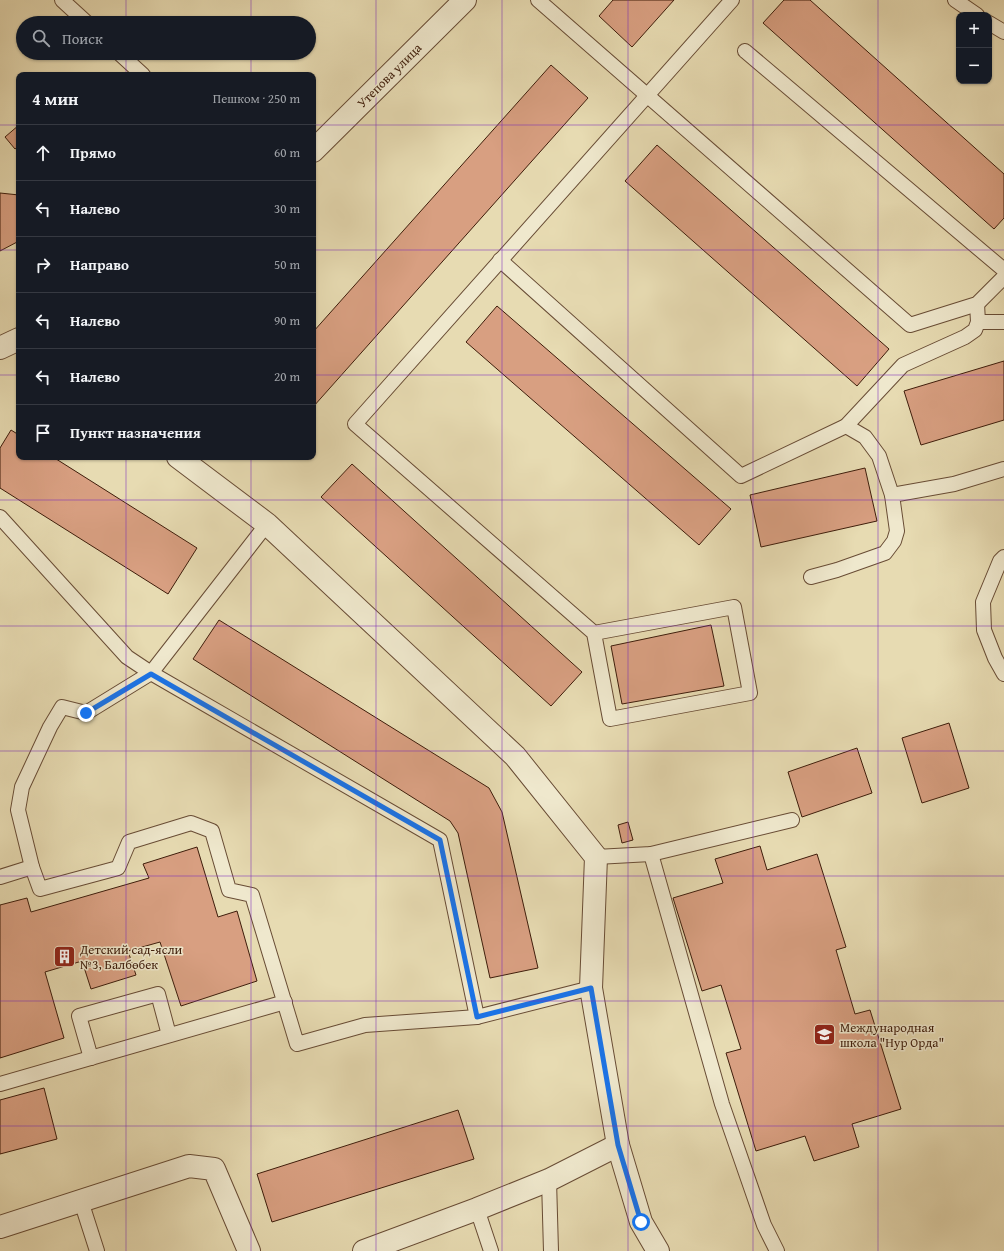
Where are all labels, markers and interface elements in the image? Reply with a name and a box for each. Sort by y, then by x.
map controls [956,12,992,84]
button: + [956,12,992,48]
search box [16,16,316,60]
icon: search [30,27,52,49]
text: Поиск [62,28,103,49]
street label: Утепова улица [353,38,427,112]
button: − [956,48,992,84]
text: 4 мин [32,86,78,111]
text: Пешком · 250 m [213,89,300,108]
icon: ahead [32,142,54,164]
text: Прямо [70,142,116,163]
text: 60 m [274,143,300,162]
icon: left [32,198,54,220]
text: Налево [70,198,120,219]
text: 30 m [274,199,300,218]
icon: right [32,254,54,276]
text: Направо [70,254,129,275]
text: 50 m [274,255,300,274]
icon: left [32,310,54,332]
text: Налево [70,310,120,331]
text: 90 m [274,311,300,330]
icon: left [32,366,54,388]
text: Налево [70,366,120,387]
text: 20 m [274,367,300,386]
icon: arrive [32,422,54,444]
text: Пункт назначения [70,422,201,443]
route end [77,704,95,722]
place label: Детский сад-ясли №3, Балбөбек [79,940,183,974]
building icon: Детский сад-ясли №3, Балбөбек [52,943,78,969]
place label: Международная школа "Нур Орда" [840,1018,944,1052]
school or university icon: Международная школа "Нур Орда" [812,1021,838,1047]
route start [632,1213,650,1231]

